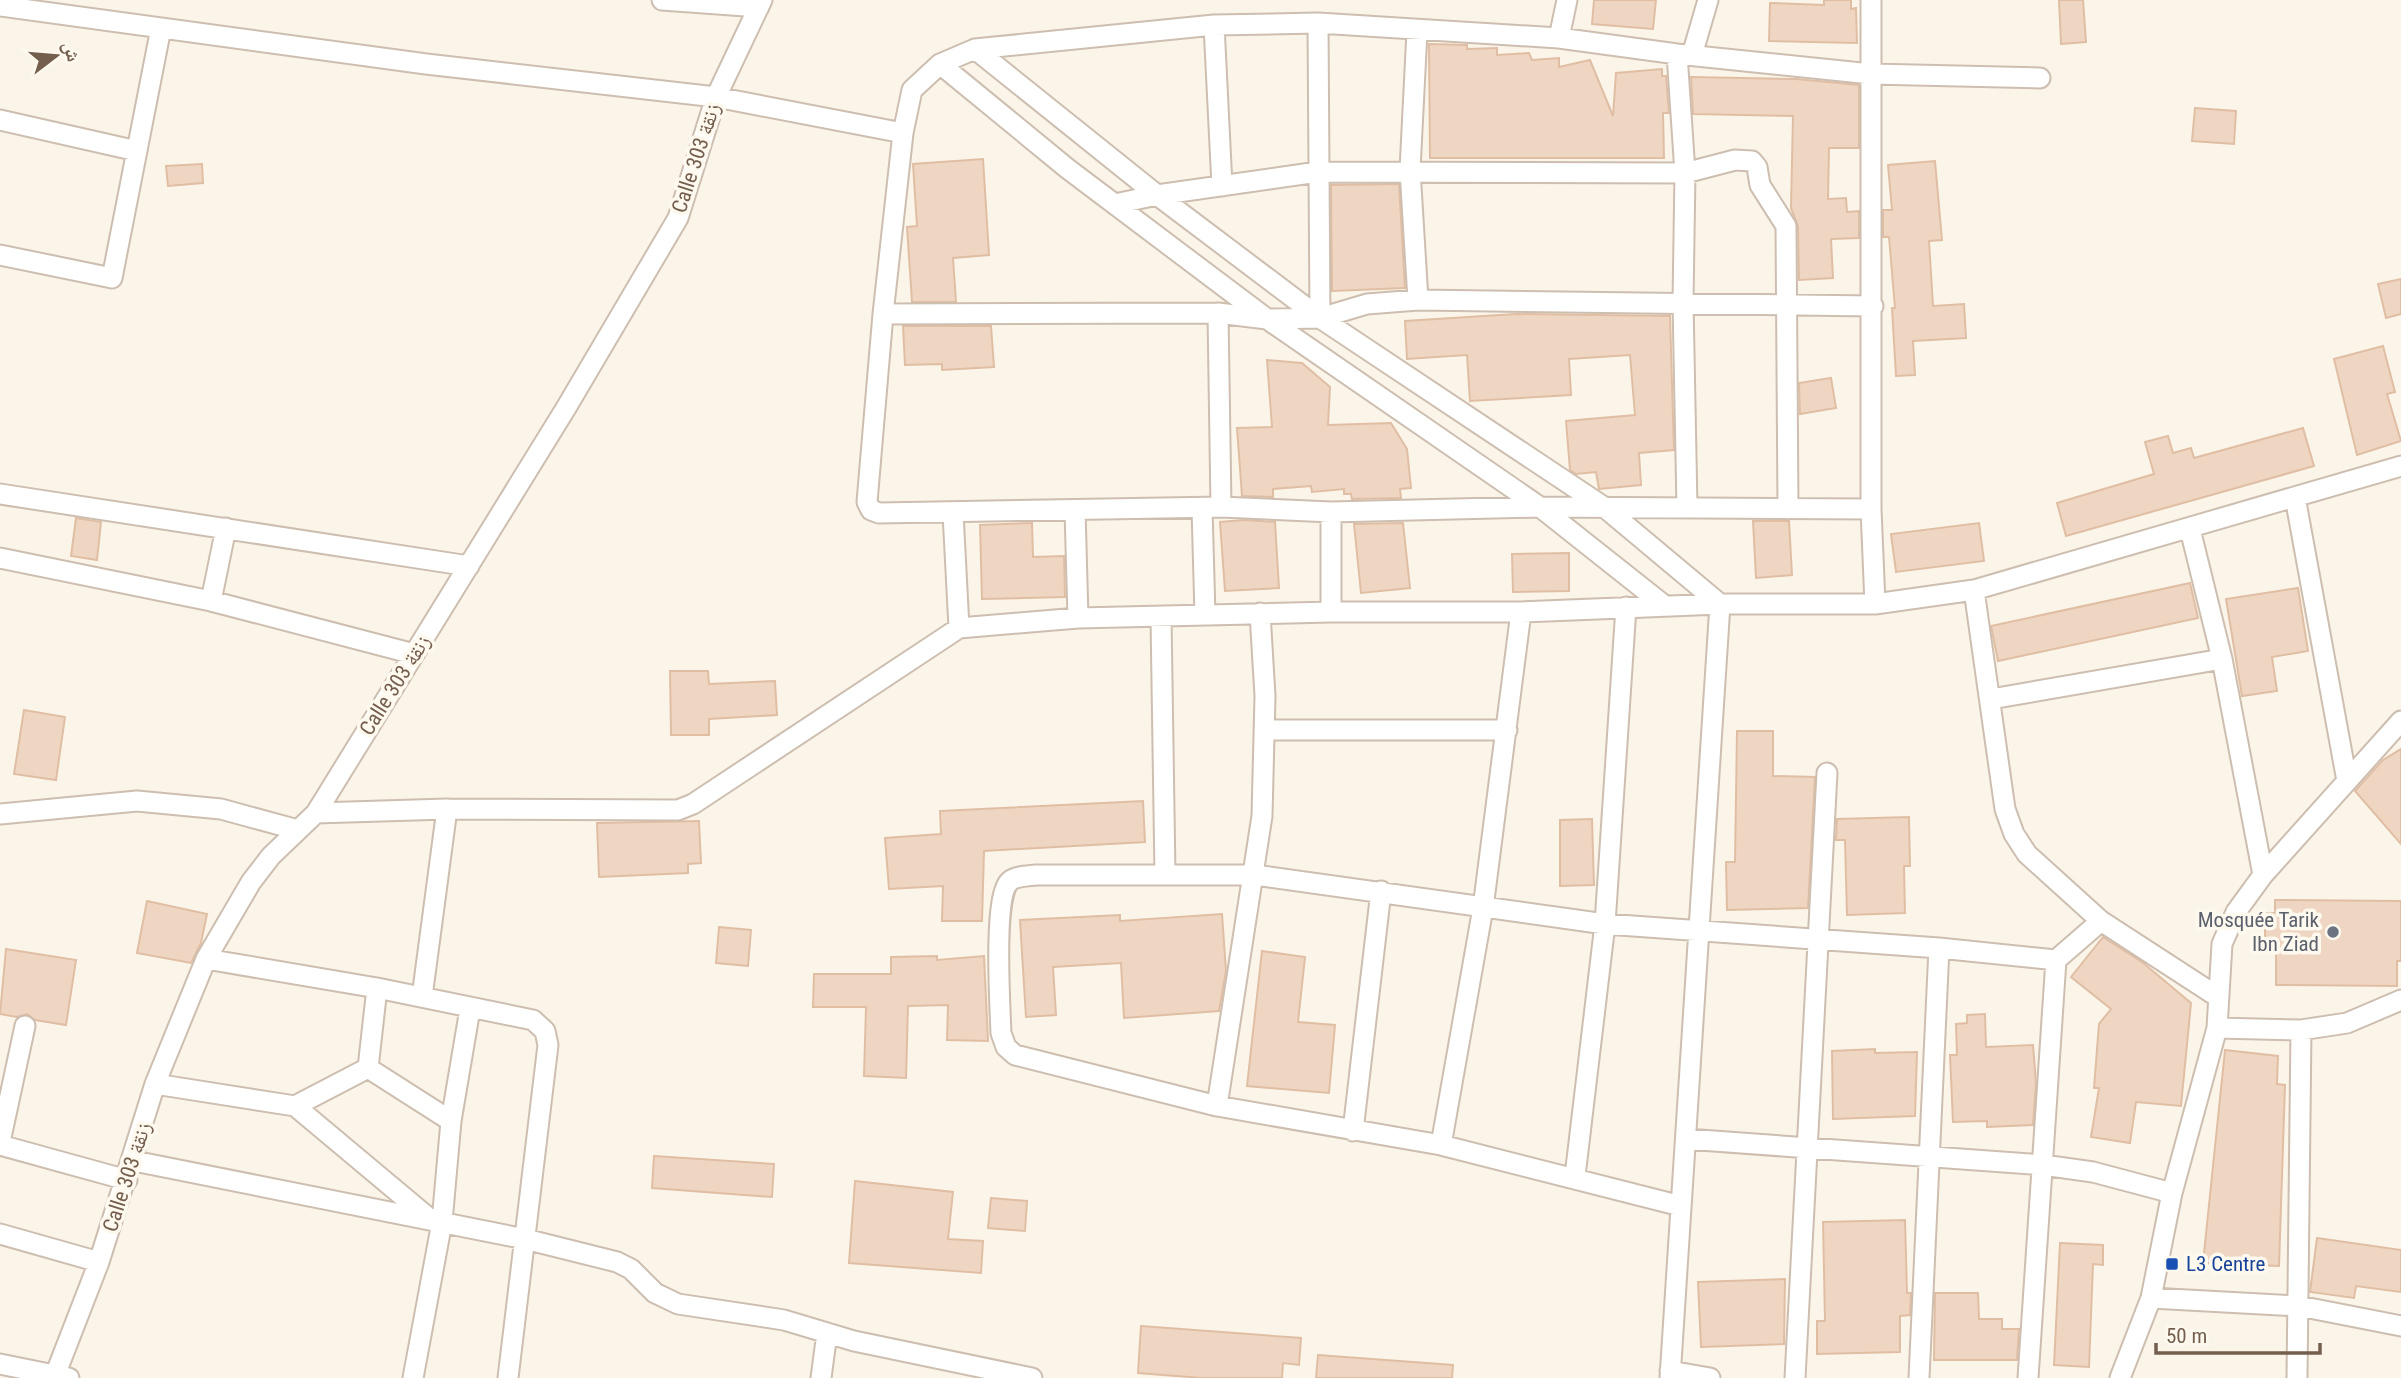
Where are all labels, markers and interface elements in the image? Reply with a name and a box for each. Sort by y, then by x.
north arrow [21,21,91,91]
text: ش [58,39,86,64]
street label: Calle 303 زنقة [667,100,725,216]
street label: Calle 303 زنقة [355,630,435,740]
place label: Mosquée Tarik Ibn Ziad [2198,908,2320,956]
marker: Mosquée Tarik Ibn Ziad [2325,924,2341,940]
street label: Calle 303 زنقة [98,1119,156,1235]
place label: L3 Centre [2186,1252,2266,1276]
marker: L3 Centre [2164,1256,2180,1272]
scale bar [2156,1312,2320,1356]
text: 50 m [2166,1324,2207,1348]

